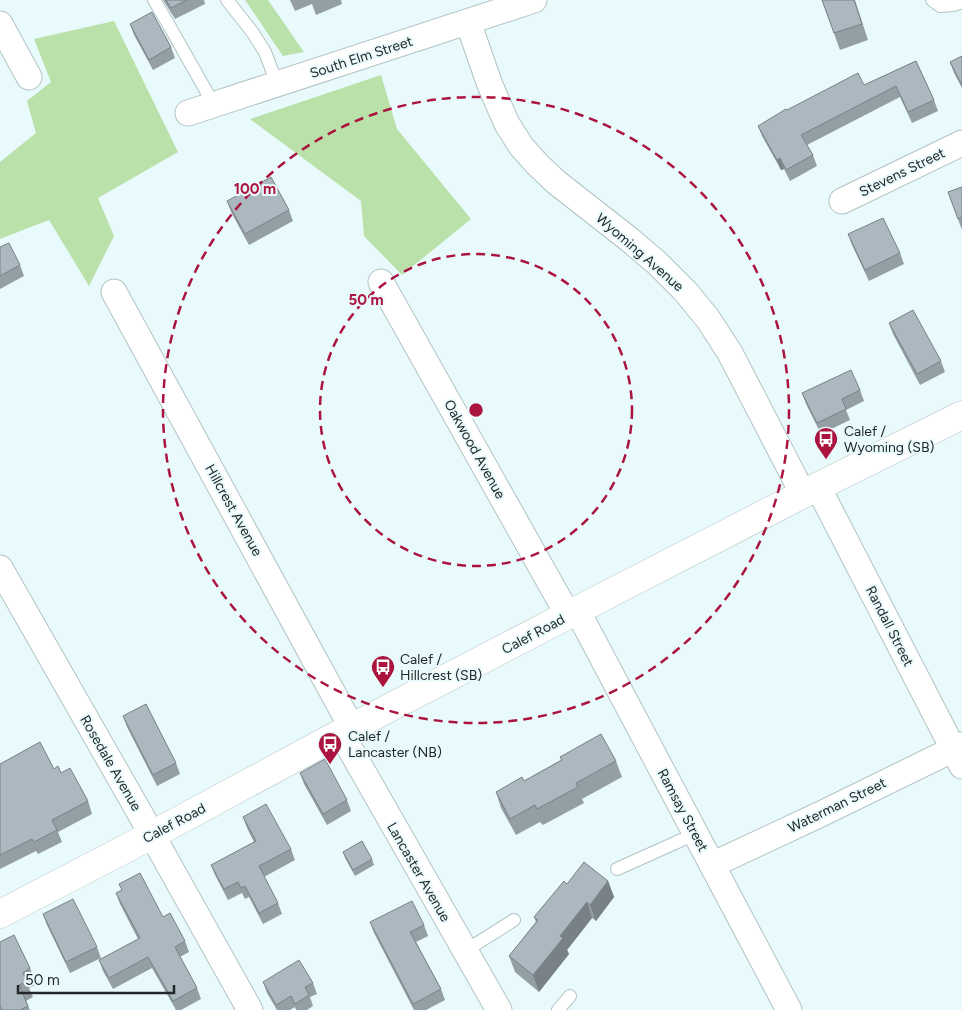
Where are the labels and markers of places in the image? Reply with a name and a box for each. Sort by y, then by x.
centre of rings [467,401,485,419]
place label: Calef / Wyoming (SB) [844,423,934,456]
bus stop icon: Calef / Wyoming (SB) [813,426,839,460]
place label: Calef / Hillcrest (SB) [400,651,482,684]
bus stop icon: Calef / Hillcrest (SB) [370,654,396,688]
place label: Calef / Lancaster (NB) [348,728,442,761]
bus stop icon: Calef / Lancaster (NB) [317,731,343,765]

